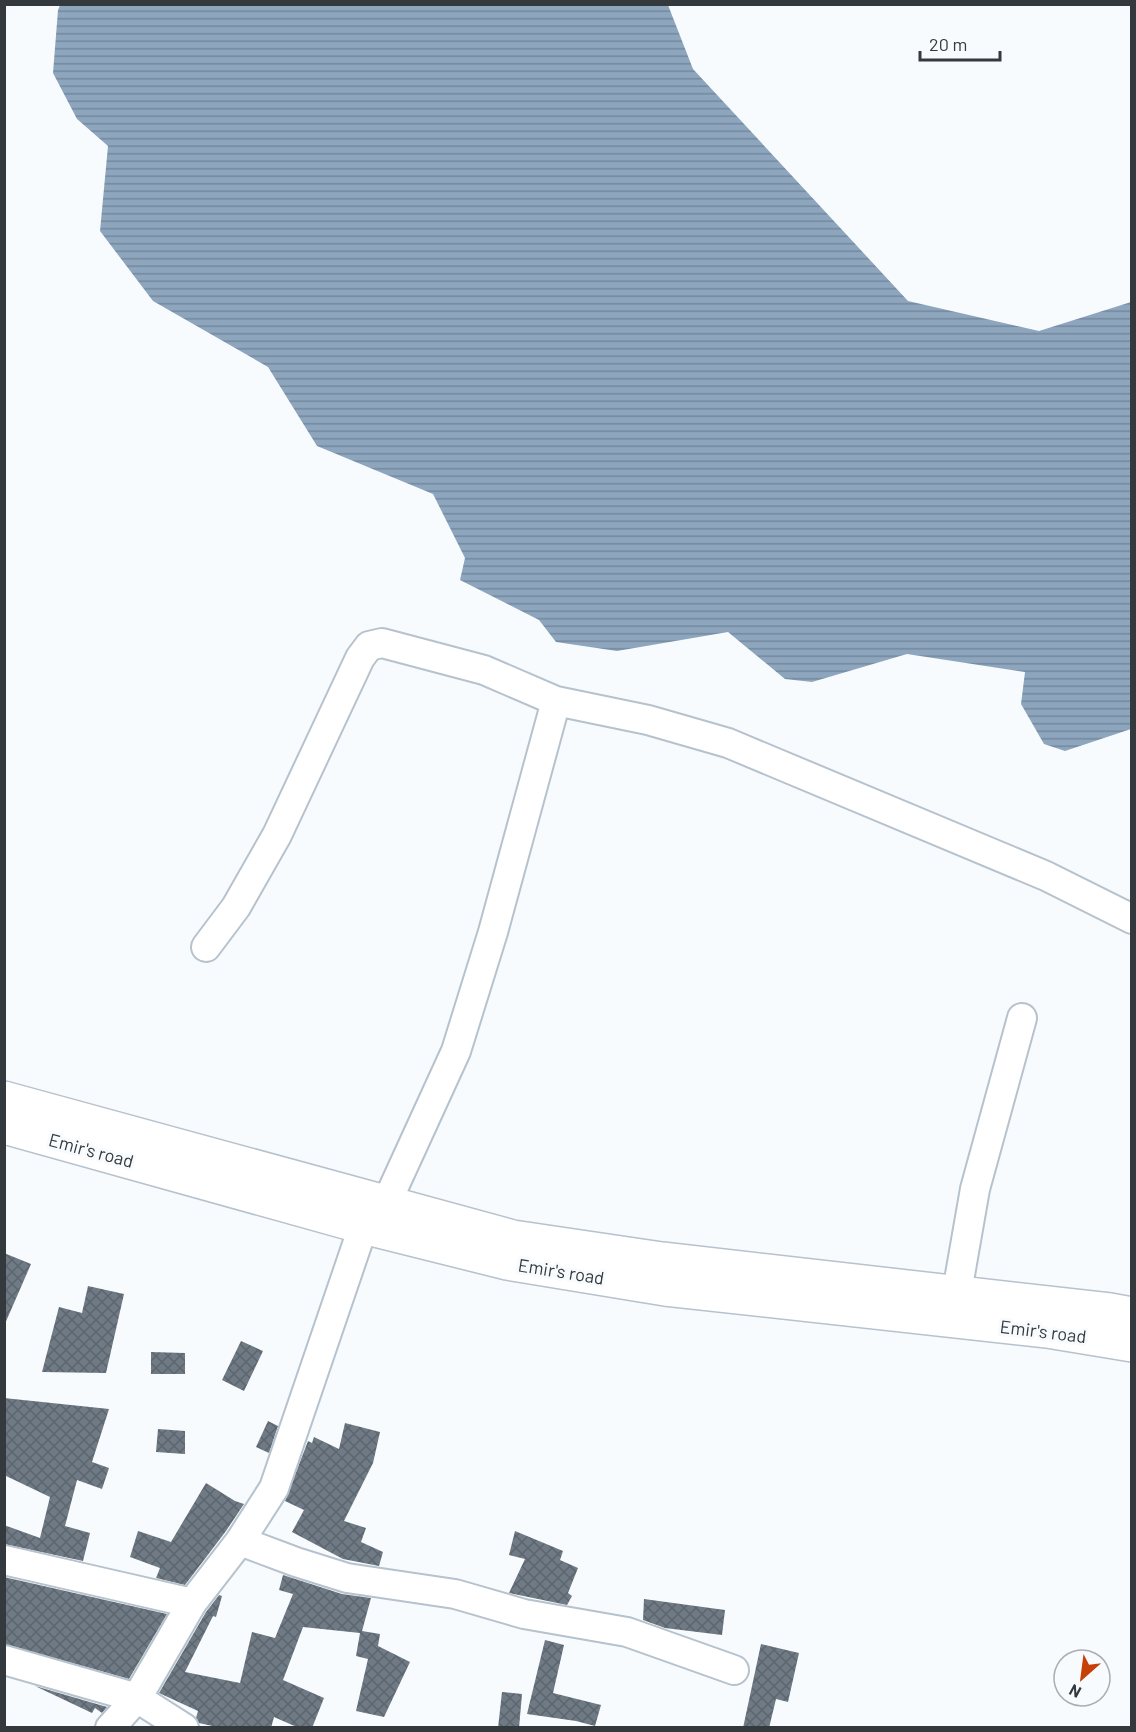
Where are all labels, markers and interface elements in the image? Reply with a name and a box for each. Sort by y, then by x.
scale bar [920,24,1000,62]
text: 20 m [929,33,967,55]
street label: Emir's road [46,1128,136,1172]
street label: Emir's road [517,1253,606,1289]
street label: Emir's road [999,1315,1088,1347]
north arrow [1052,1648,1112,1708]
text: N [1066,1681,1084,1703]

